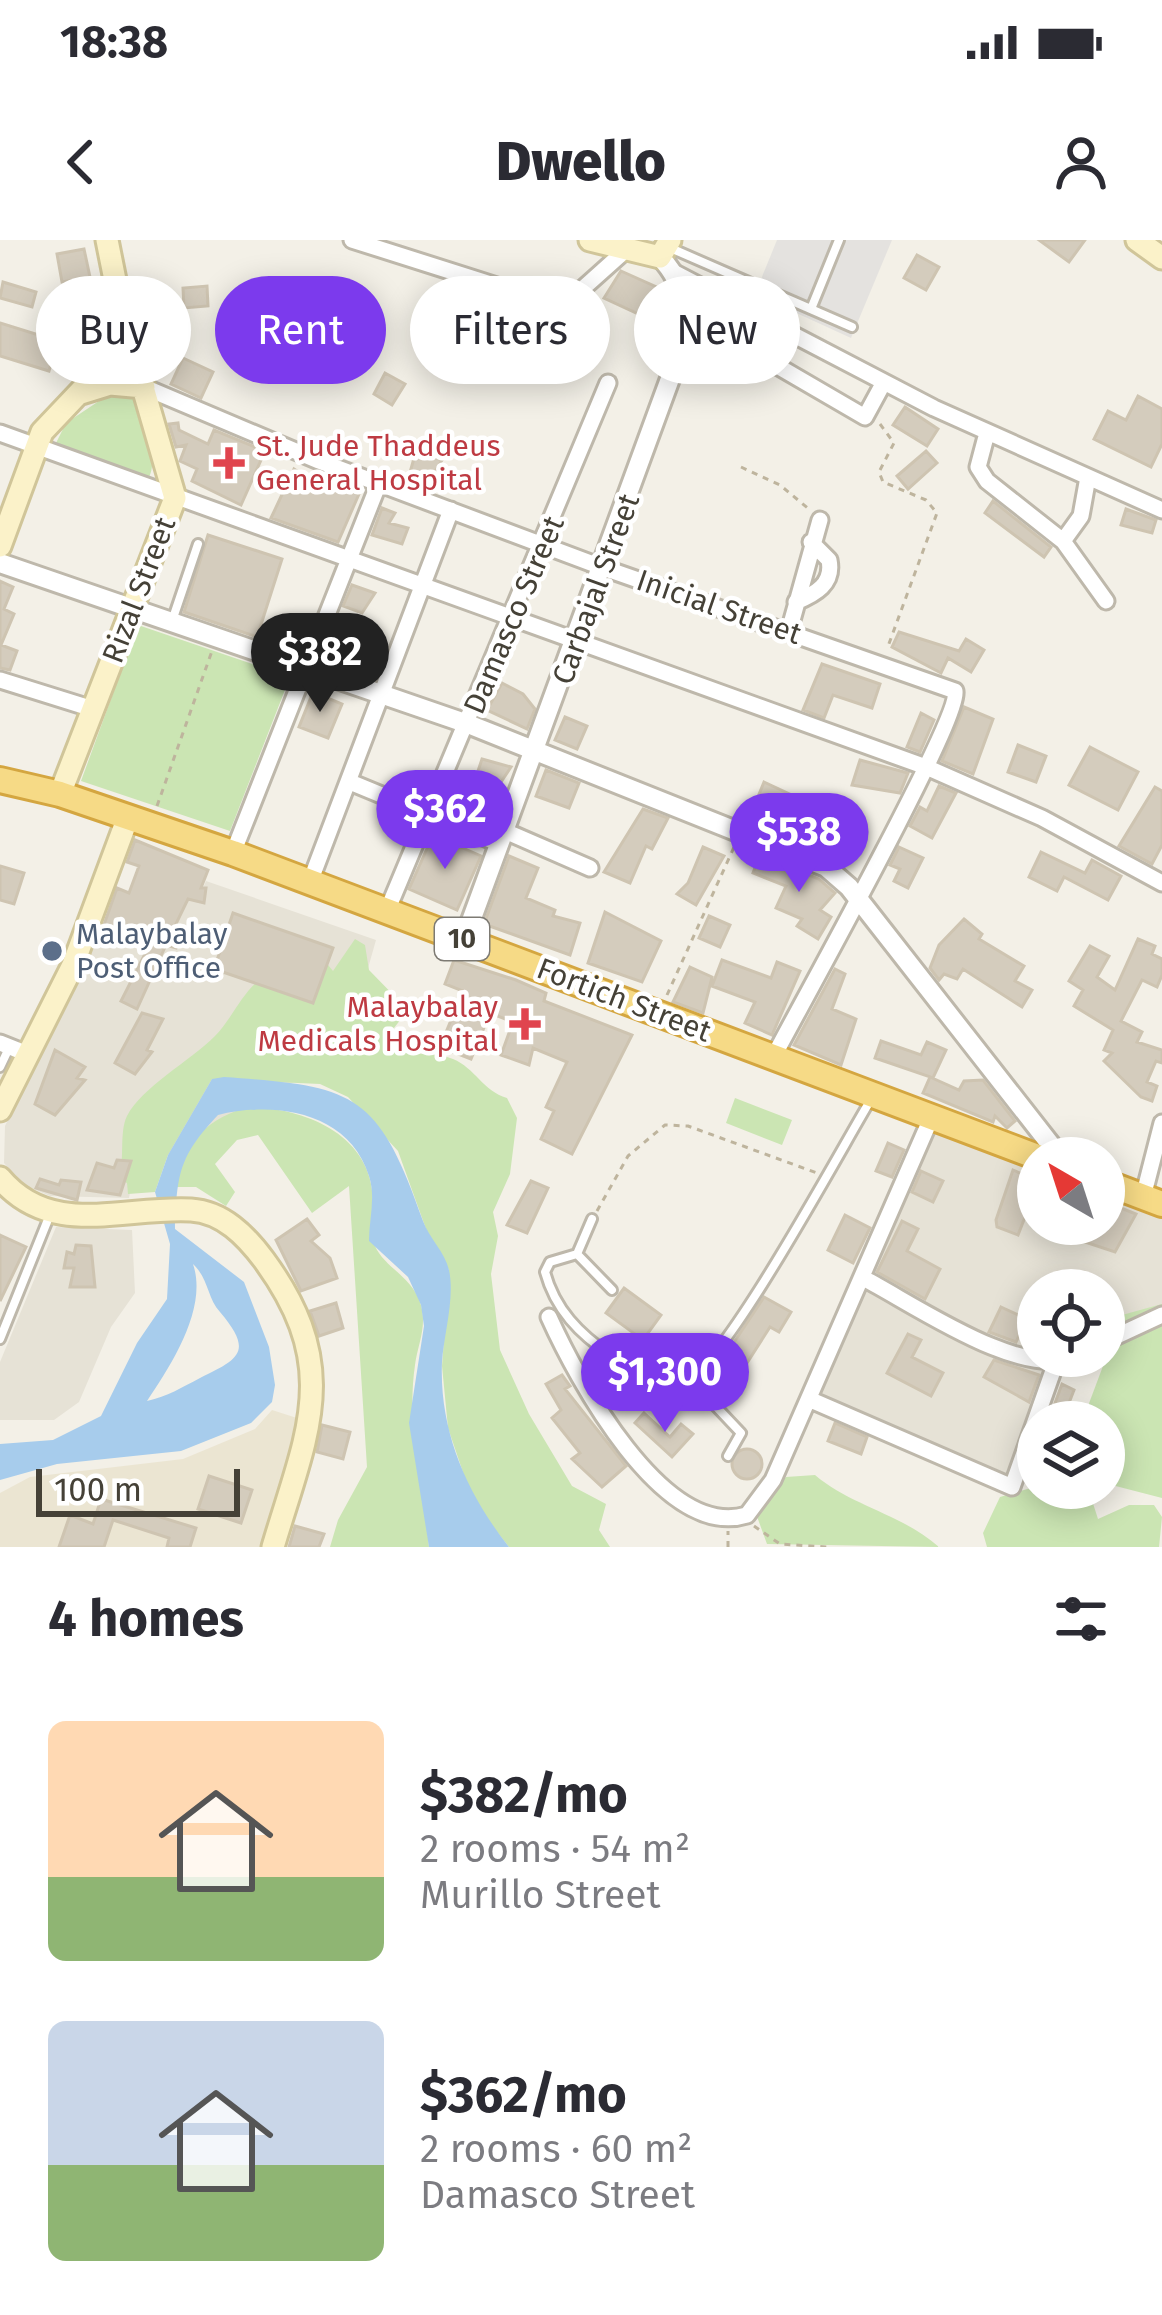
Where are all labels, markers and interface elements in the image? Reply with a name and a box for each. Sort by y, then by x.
text: 18:38 [60,15,168,69]
icon: back [48,129,114,195]
icon: person [1048,129,1114,195]
text: Dwello [496,130,666,194]
chip: Buy [36,276,191,384]
chip: Rent [215,276,386,384]
chip: Filters [410,276,610,384]
chip: New [634,276,800,384]
place label: St. Jude Thaddeus General Hospital [256,428,500,498]
marker: St. Jude Thaddeus General Hospital [213,447,245,479]
street label: Carbajal Street [545,488,647,689]
street label: Damasco Street [456,510,572,719]
street label: Rizal Street [95,512,183,668]
street label: Inicial Street [632,562,806,652]
pin: $382 [249,613,391,715]
text: $382 [278,629,362,675]
pin: $362 [374,770,516,872]
text: $362 [403,786,487,832]
pin: $538 [728,793,870,895]
text: $538 [757,809,841,855]
place label: Malaybalay Post Office [76,916,228,986]
road number: 10 [435,918,489,960]
marker: Malaybalay Post Office [39,938,65,964]
street label: Fortich Street [532,950,716,1050]
place label: Malaybalay Medicals Hospital [257,989,498,1059]
marker: Malaybalay Medicals Hospital [509,1008,541,1040]
north arrow [1017,1137,1125,1245]
map controls [1017,1137,1125,1509]
button: locate [1017,1269,1125,1377]
pin: $1,300 [567,1333,763,1435]
text: $1,300 [608,1349,722,1395]
button: layers [1017,1401,1125,1509]
scale bar [36,1463,240,1516]
text: 100 m [54,1470,142,1510]
icon: filters [1048,1586,1114,1652]
text: 4 homes [48,1588,244,1650]
text: $382/mo [420,1764,628,1826]
icon: home [144,1769,288,1913]
text: 2 rooms · 54 m² [420,1826,690,1872]
text: Murillo Street [420,1872,661,1918]
text: $362/mo [420,2064,627,2126]
icon: home [144,2069,288,2213]
text: 2 rooms · 60 m² [420,2126,692,2172]
text: Damasco Street [420,2172,695,2218]

